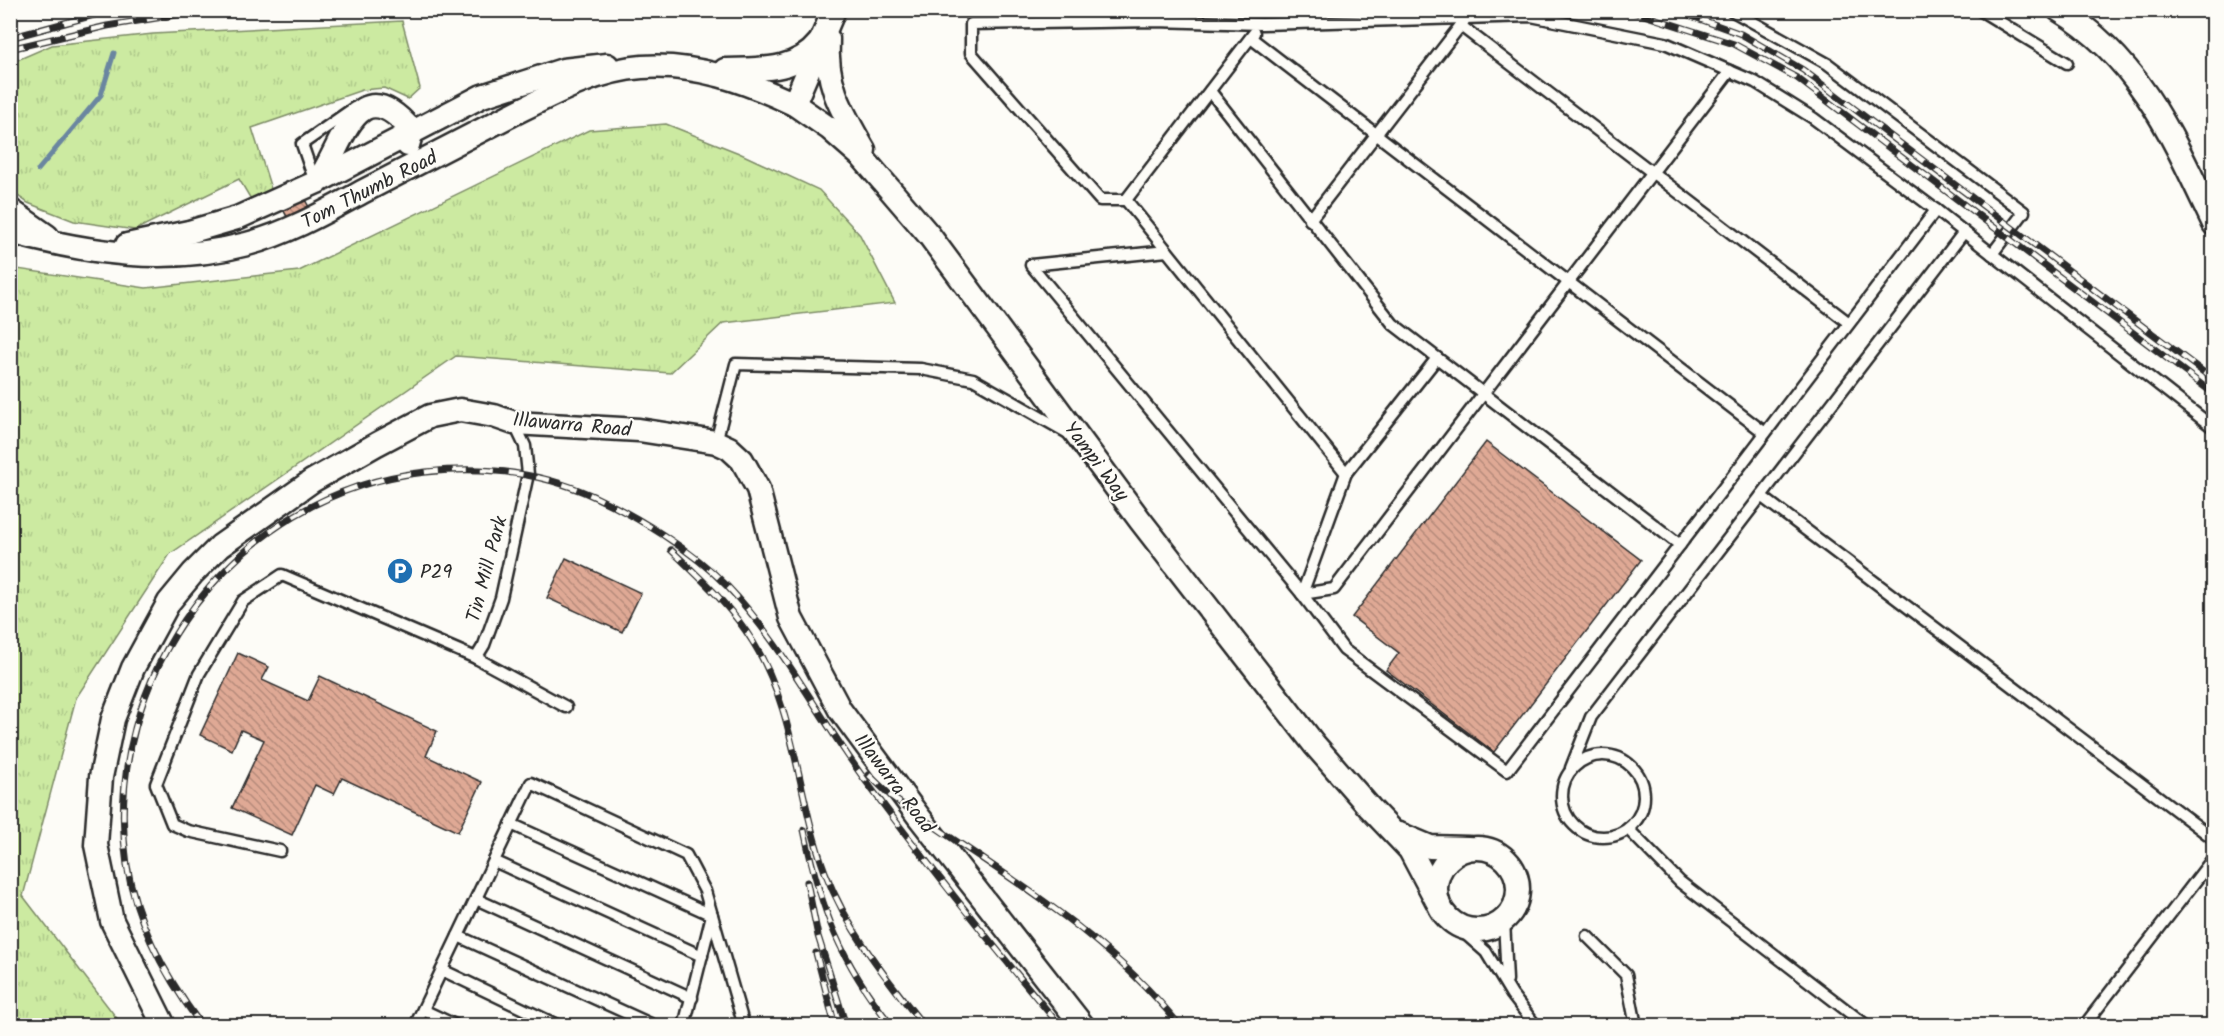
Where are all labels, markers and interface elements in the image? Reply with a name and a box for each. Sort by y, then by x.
street label: Tom Thumb Road [296,142,445,239]
street label: Illawarra Road [511,405,633,447]
street label: Yampi Way [1054,415,1137,510]
street label: Tin Mill Park [458,512,518,626]
parking icon: P29 [385,556,415,586]
place label: P29 [420,557,452,589]
street label: Illawarra Road [845,727,943,842]

